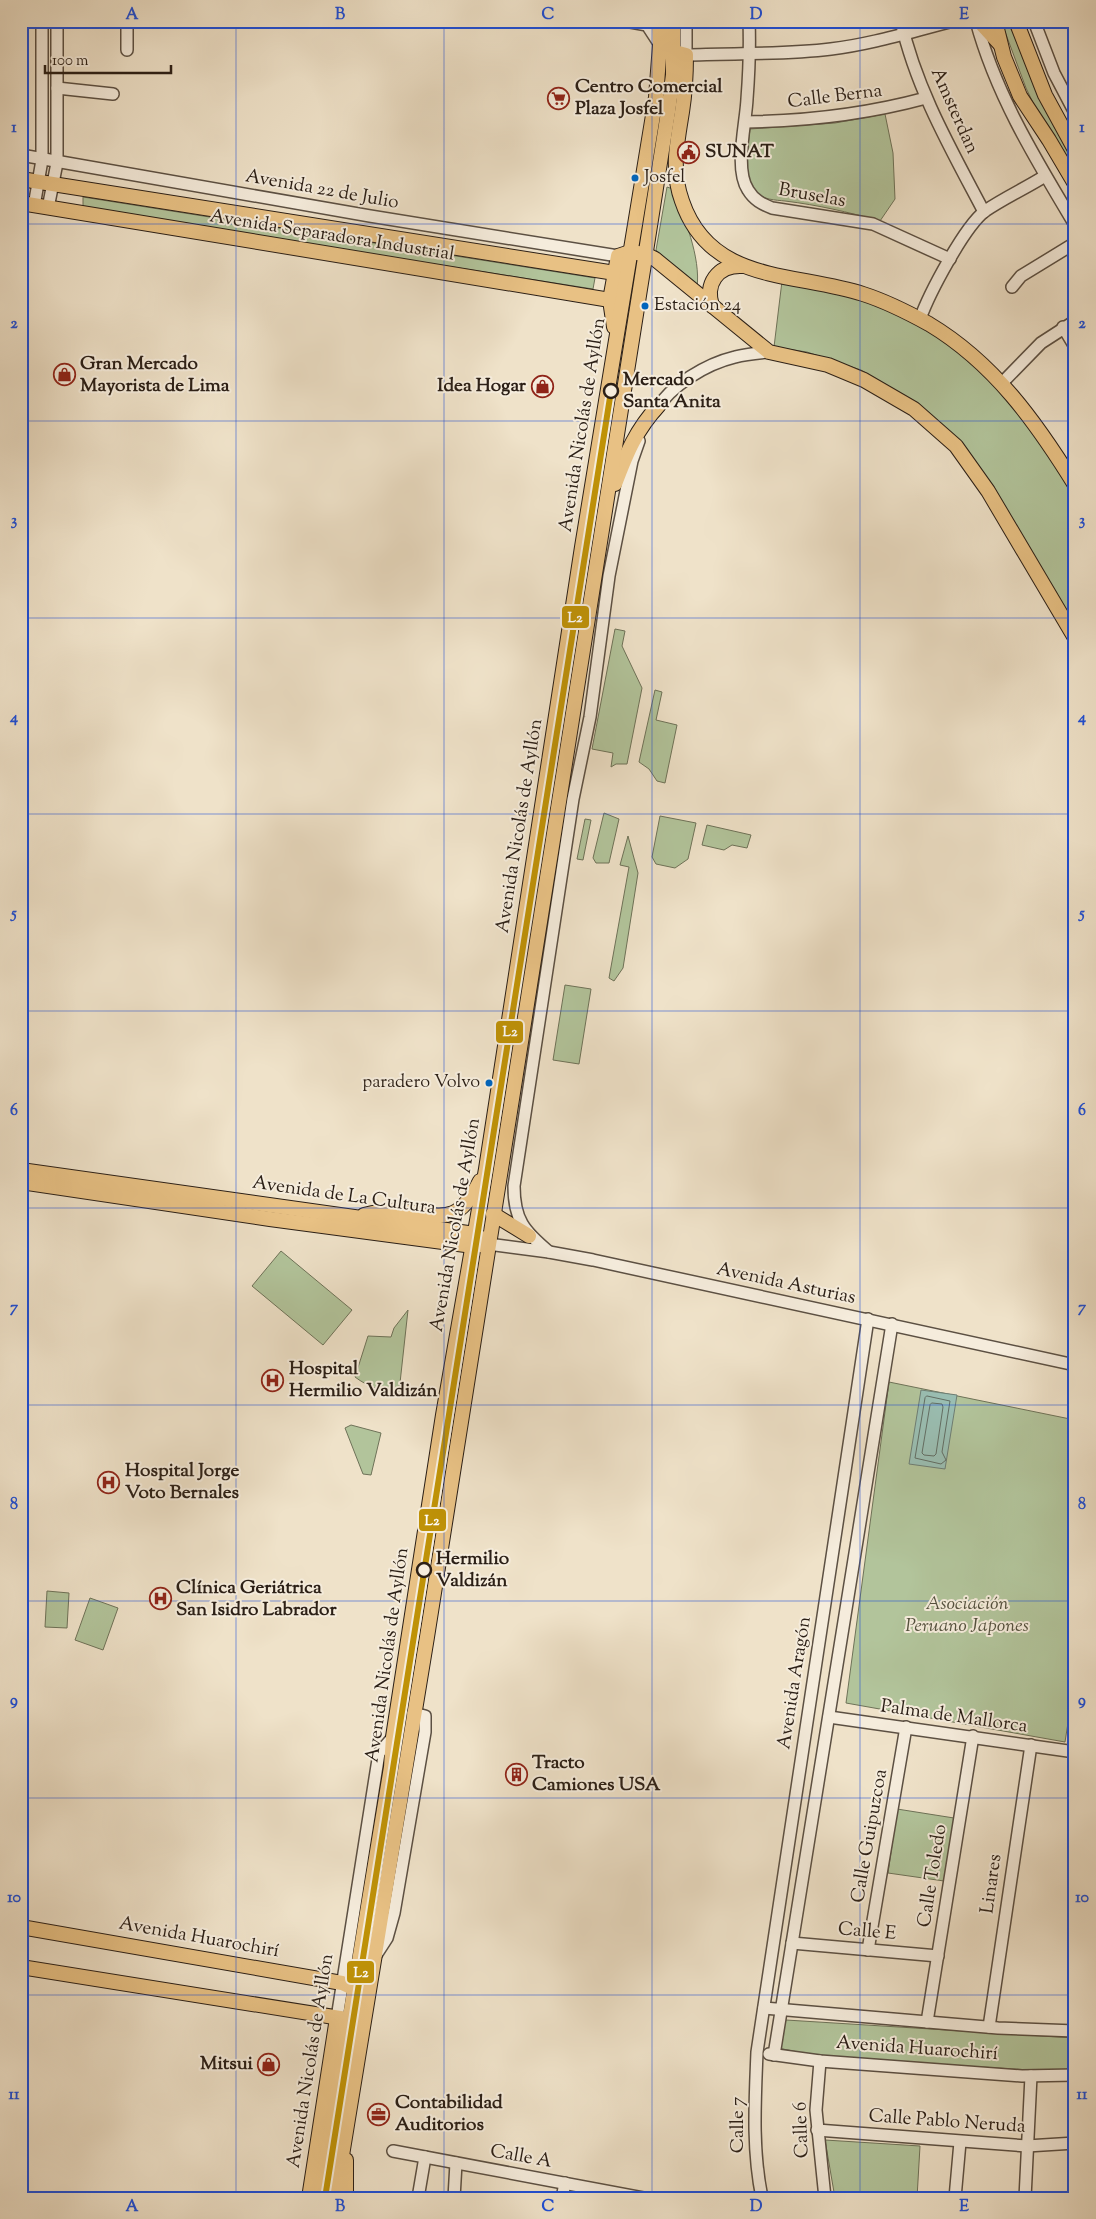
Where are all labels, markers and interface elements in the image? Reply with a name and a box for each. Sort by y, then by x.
text: A [126,4,139,27]
text: B [335,4,345,27]
text: C [542,4,555,27]
text: D [750,4,763,27]
text: E [959,4,969,27]
scale bar [45,42,171,74]
text: 100 m [52,51,89,72]
street label: Amsterdan [923,64,985,158]
place label: Centro Comercial Plaza Josfel [575,74,723,123]
street label: Calle Berna [786,78,884,116]
supermarket icon: Centro Comercial Plaza Josfel [547,86,571,110]
text: 1 [11,117,17,140]
text: 1 [1079,117,1085,140]
place label: SUNAT [705,139,774,166]
public building icon: SUNAT [677,140,701,164]
street label: Avenida 22 de Julio [243,163,401,217]
place label: Josfel [643,165,685,191]
marker: Josfel [630,173,640,183]
street label: Bruselas [776,177,848,215]
street label: Avenida Separadora Industrial [208,203,456,269]
place label: Estación 24 [654,293,741,319]
marker: Estación 24 [640,301,650,311]
text: 2 [10,313,18,336]
text: 2 [1078,313,1086,336]
street label: Avenida Nicolás de Ayllón [553,316,613,534]
place label: Gran Mercado Mayorista de Lima [80,351,230,400]
shop icon: Gran Mercado Mayorista de Lima [52,363,76,387]
place label: Mercado Santa Anita [623,367,721,416]
place label: Idea Hogar [437,373,527,400]
shop icon: Idea Hogar [530,374,554,398]
marker: Mercado Santa Anita [603,383,619,399]
text: 3 [11,510,18,533]
text: 3 [1079,510,1086,533]
line badge: L2 [561,605,590,629]
text: L2 [568,609,583,629]
text: 4 [9,707,18,730]
text: 4 [1077,707,1086,730]
street label: Avenida Nicolás de Ayllón [490,717,550,935]
text: 5 [9,903,17,926]
text: 5 [1077,903,1085,926]
line badge: L2 [495,1020,524,1044]
text: L2 [503,1023,518,1043]
place label: paradero Volvo [362,1070,480,1096]
marker: paradero Volvo [484,1078,494,1088]
text: 6 [10,1100,18,1123]
text: 6 [1078,1100,1086,1123]
street label: Avenida Nicolás de Ayllón [424,1116,488,1334]
street label: Avenida de La Cultura [251,1170,438,1222]
street label: Avenida Asturias [714,1256,858,1312]
text: 7 [10,1297,19,1320]
text: 7 [1078,1297,1087,1320]
place label: Hospital Hermilio Valdizán [289,1356,438,1405]
hospital icon: Hospital Hermilio Valdizán [261,1368,285,1392]
place label: Hospital Jorge Voto Bernales [125,1458,240,1507]
hospital icon: Hospital Jorge Voto Bernales [97,1470,121,1494]
text: 8 [10,1494,18,1517]
text: 8 [1078,1494,1086,1517]
line badge: L2 [418,1508,447,1532]
text: L2 [425,1512,440,1532]
street label: Avenida Nicolás de Ayllón [360,1546,416,1764]
place label: Hermilio Valdizán [436,1546,510,1595]
marker: Hermilio Valdizán [416,1562,432,1578]
place label: Clínica Geriátrica San Isidro Labrador [176,1575,337,1624]
hospital icon: Clínica Geriátrica San Isidro Labrador [148,1587,172,1611]
park label: Asociación Peruano Japones [905,1591,1029,1640]
street label: Avenida Aragón [771,1615,819,1751]
text: 9 [10,1690,18,1713]
text: 9 [1078,1690,1086,1713]
street label: Palma de Mallorca [879,1693,1029,1741]
place label: Tracto Camiones USA [532,1750,661,1799]
building icon: Tracto Camiones USA [504,1762,528,1786]
street label: Calle Guipuzcoa [845,1767,895,1905]
street label: Calle Toledo [912,1823,954,1929]
street label: Linares [974,1852,1010,1916]
text: 10 [7,1887,21,1910]
text: 10 [1075,1887,1089,1910]
street label: Avenida Huarochirí [117,1911,281,1965]
street label: Calle E [837,1916,898,1948]
street label: Avenida Nicolás de Ayllón [281,1952,341,2170]
line badge: L2 [346,1960,375,1984]
text: L2 [354,1964,369,1984]
street label: Avenida Huarochirí [835,2030,999,2068]
place label: Mitsui [200,2051,254,2078]
shop icon: Mitsui [257,2052,281,2076]
text: 11 [9,2084,20,2107]
text: 11 [1077,2084,1088,2107]
place label: Contabilidad Auditorios [395,2090,503,2139]
street label: Calle 7 [725,2096,752,2153]
street label: Calle 6 [788,2101,816,2159]
office icon: Contabilidad Auditorios [367,2102,391,2126]
street label: Calle Pablo Neruda [868,2103,1027,2141]
street label: Calle A [488,2138,555,2176]
text: A [126,2196,139,2219]
text: B [335,2196,345,2219]
text: C [542,2196,555,2219]
text: D [750,2196,763,2219]
text: E [959,2196,969,2219]

